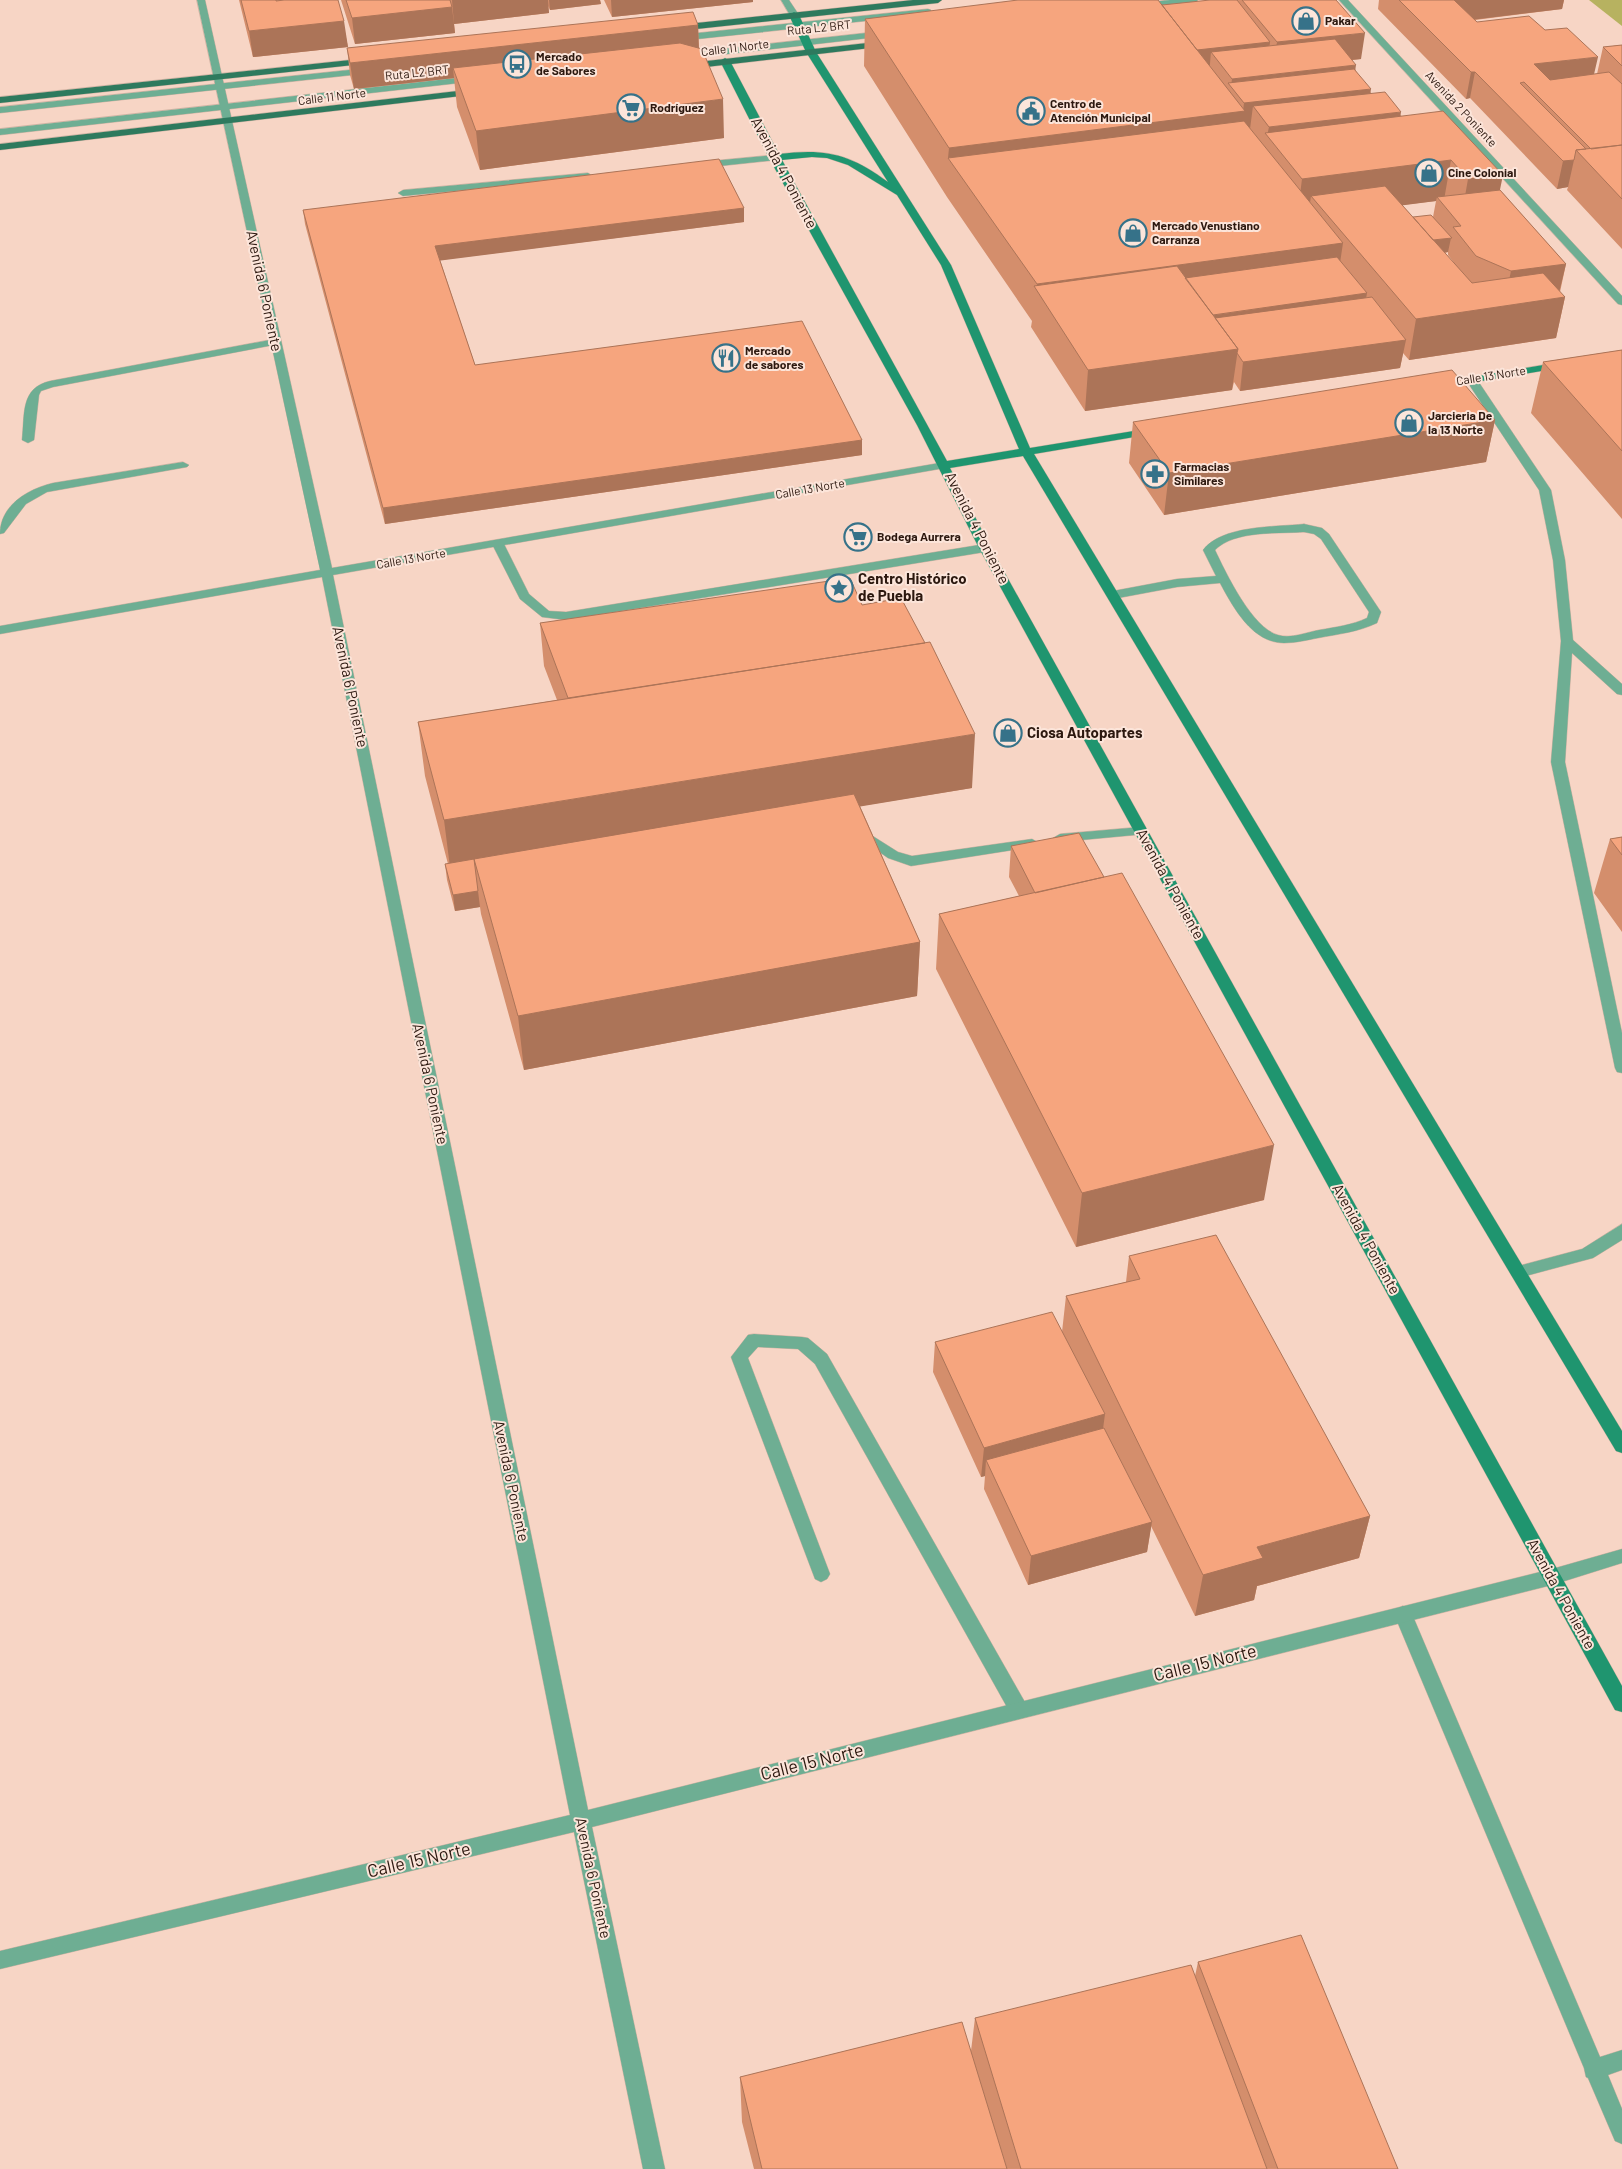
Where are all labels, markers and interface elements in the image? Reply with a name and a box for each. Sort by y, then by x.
shop icon: Pakar [1291,6,1321,36]
place label: Pakar [1325,13,1356,27]
street label: Ruta L2 BRT [786,17,852,37]
street label: Calle 11 Norte [700,36,770,58]
bus stop icon: Mercado de Sabores [502,49,532,79]
place label: Mercado de Sabores [536,49,596,77]
street label: Ruta L2 BRT [384,62,450,82]
street label: Avenida 2 Poniente [1423,67,1501,149]
street label: Calle 11 Norte [297,85,367,107]
supermarket icon: Rodríguez [616,93,646,123]
public building icon: Centro de Atención Municipal [1016,96,1046,126]
place label: Centro de Atención Municipal [1050,96,1151,124]
place label: Rodríguez [650,100,704,114]
street label: Avenida 4 Poniente [748,114,822,231]
shop icon: Cine Colonial [1414,158,1444,188]
place label: Cine Colonial [1448,165,1516,179]
shop icon: Mercado Venustiano Carranza [1118,218,1148,248]
place label: Mercado Venustiano Carranza [1152,218,1260,246]
street label: Avenida 6 Poniente [243,229,287,353]
restaurant icon: Mercado de sabores [711,343,741,373]
place label: Mercado de sabores [745,343,803,371]
street label: Calle 13 Norte [1455,363,1527,387]
shop icon: Jarcieria De la 13 Norte [1394,408,1424,438]
place label: Jarcieria De la 13 Norte [1428,408,1493,436]
pharmacy icon: Farmacias Similares [1140,459,1170,489]
place label: Farmacias Similares [1174,459,1229,487]
street label: Avenida 4 Poniente [942,468,1014,587]
street label: Calle 13 Norte [774,475,846,501]
supermarket icon: Bodega Aurrera [843,522,873,552]
place label: Bodega Aurrera [877,529,961,543]
street label: Calle 13 Norte [375,545,447,571]
place label: Centro Histórico de Puebla [858,569,967,604]
place icon: Centro Histórico de Puebla [824,573,854,603]
street label: Avenida 6 Poniente [329,625,373,749]
shop icon: Ciosa Autopartes [993,718,1023,748]
place label: Ciosa Autopartes [1027,723,1143,741]
street label: Avenida 4 Poniente [1133,825,1209,942]
street label: Avenida 6 Poniente [409,1022,453,1146]
street label: Avenida 4 Poniente [1329,1180,1405,1297]
street label: Avenida 6 Poniente [490,1419,534,1543]
street label: Avenida 4 Poniente [1524,1535,1600,1652]
street label: Calle 15 Norte [1151,1639,1259,1685]
street label: Calle 15 Norte [758,1738,866,1784]
street label: Avenida 6 Poniente [572,1816,616,1940]
street label: Calle 15 Norte [365,1836,473,1882]

